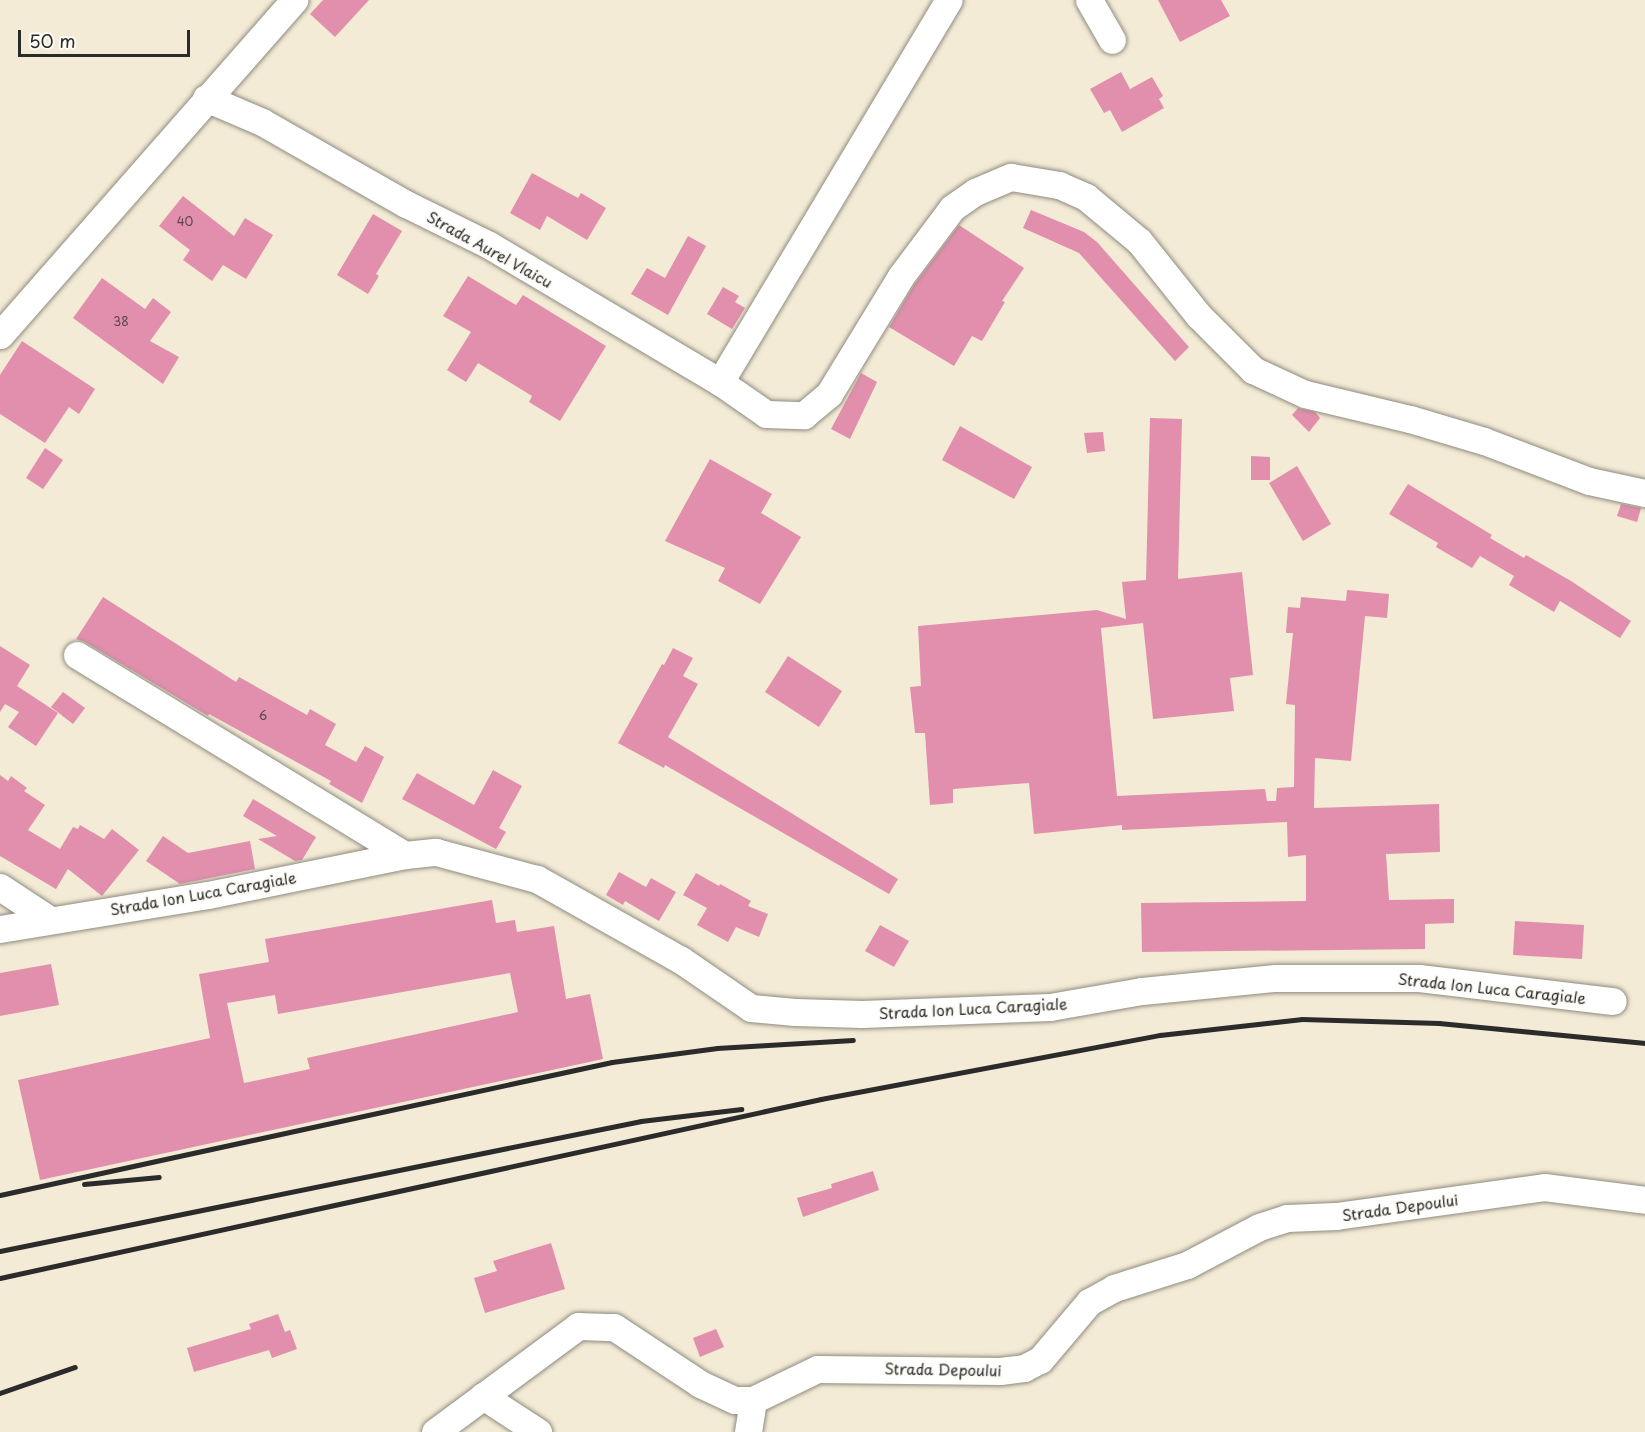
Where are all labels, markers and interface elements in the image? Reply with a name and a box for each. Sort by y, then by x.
scale bar [21,18,194,56]
text: 50 m [29,27,76,54]
street label: Strada Aurel Vlaicu [424,207,556,291]
house number: 40 [177,215,193,229]
house number: 38 [113,315,129,329]
house number: 6 [259,709,267,723]
street label: Strada Ion Luca Caragiale [107,868,299,918]
street label: Strada Ion Luca Caragiale [1396,969,1588,1007]
street label: Strada Ion Luca Caragiale [877,994,1069,1022]
street label: Strada Depoului [1340,1190,1460,1224]
street label: Strada Depoului [884,1359,1002,1379]

